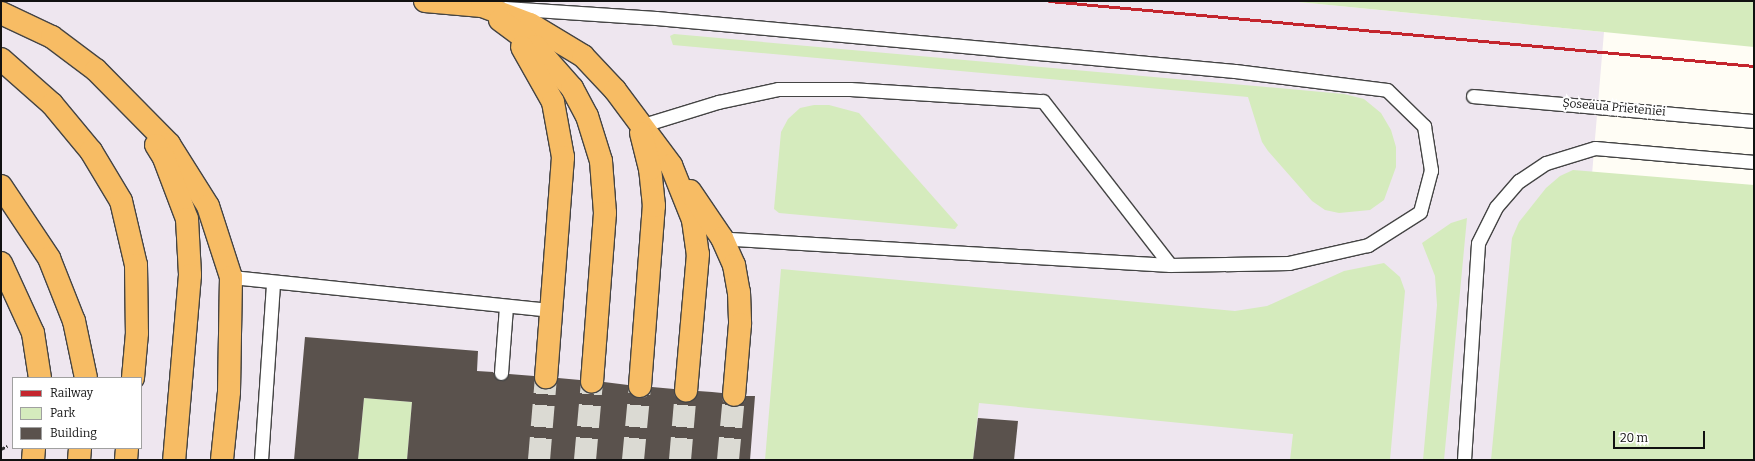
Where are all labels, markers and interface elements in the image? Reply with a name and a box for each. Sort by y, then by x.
street label: Șoseaua Prieteniei [1562,96,1666,120]
legend [12,377,142,449]
text: Railway [50,386,93,400]
text: Park [50,406,75,420]
scale bar [1615,423,1707,449]
text: Building [50,426,97,440]
text: 20 m [1620,431,1648,445]

